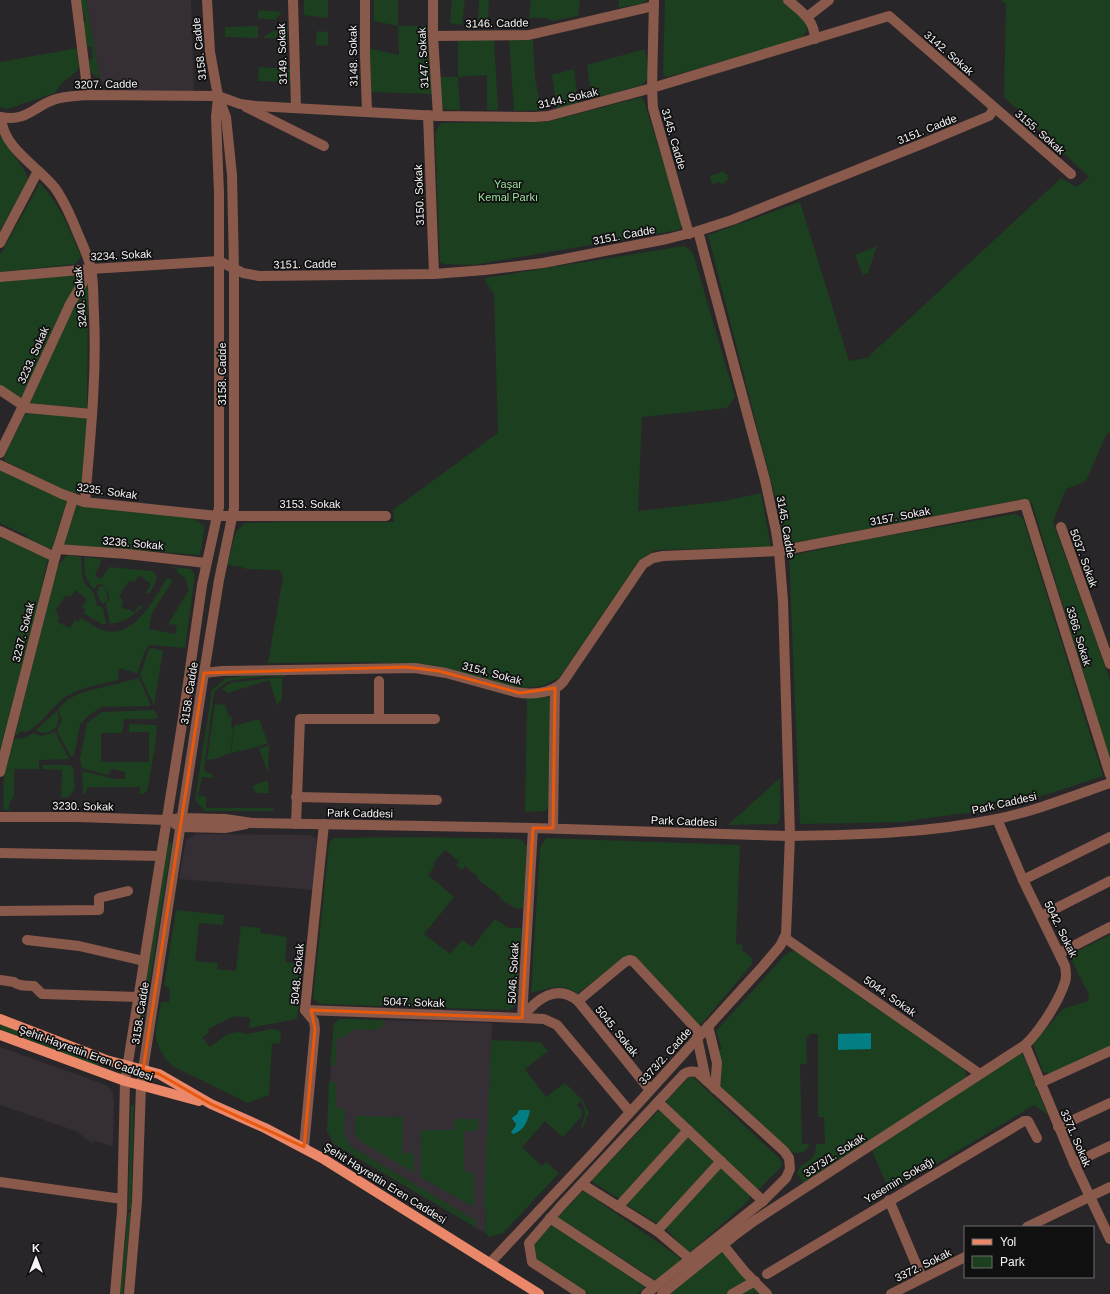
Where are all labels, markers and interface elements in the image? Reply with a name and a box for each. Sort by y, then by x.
street label: 3146. Cadde [465,16,529,30]
street label: 3158. Cadde [190,17,208,81]
street label: 3149. Sokak [275,23,289,85]
street label: 3148. Sokak [346,25,360,87]
street label: 3147. Sokak [415,27,431,89]
street label: 3142. Sokak [922,28,976,78]
street label: 3207. Cadde [74,77,138,91]
street label: 3144. Sokak [537,85,600,111]
street label: 3145. Cadde [660,107,688,171]
street label: 3155. Sokak [1013,107,1067,157]
street label: 3151. Cadde [896,112,958,146]
street label: 3150. Sokak [412,164,426,226]
park label: Yaşar Kemal Parkı [478,178,538,203]
street label: 3151. Cadde [592,223,656,247]
street label: 3234. Sokak [90,247,152,263]
street label: 3151. Cadde [273,257,337,271]
street label: 3240. Sokak [71,266,89,328]
street label: 3233. Sokak [15,324,51,385]
street label: 3158. Cadde [216,343,228,406]
street label: 3235. Sokak [76,481,139,501]
street label: 3145. Cadde [775,495,797,559]
street label: 3153. Sokak [279,498,341,510]
street label: 3157. Sokak [869,504,932,528]
street label: 5037. Sokak [1068,527,1100,589]
street label: 3236. Sokak [102,534,164,552]
street label: 3237. Sokak [10,600,36,663]
street label: 3366. Sokak [1064,605,1094,667]
street label: 3154. Sokak [461,659,524,687]
street label: 3158. Cadde [178,661,200,725]
street label: Park Caddesi [970,790,1038,816]
street label: 3230. Sokak [52,799,114,813]
street label: Park Caddesi [327,806,393,820]
street label: Park Caddesi [651,814,717,828]
street label: 5042. Sokak [1042,899,1080,960]
street label: 5046. Sokak [505,942,521,1004]
street label: 5048. Sokak [288,943,306,1005]
street label: 5044. Sokak [862,974,919,1019]
street label: 3158. Cadde [129,981,151,1045]
street label: 5047. Sokak [383,995,445,1009]
street label: 5045. Sokak [593,1003,641,1059]
street label: Şehit Hayrettin Eren Caddesi [17,1023,155,1083]
street label: 3373/2. Cadde [636,1025,694,1087]
street label: 3371. Sokak [1059,1108,1094,1169]
street label: 3373/1. Sokak [801,1131,867,1179]
street label: Şehit Hayrettin Eren Caddesi [322,1140,448,1226]
street label: Yasemin Sokağı [862,1154,936,1206]
legend [964,1226,1094,1278]
text: Yol [1000,1235,1016,1249]
north arrow [16,1238,56,1278]
text: K [32,1242,40,1254]
street label: 3372. Sokak [893,1246,954,1284]
text: Park [1000,1255,1026,1269]

